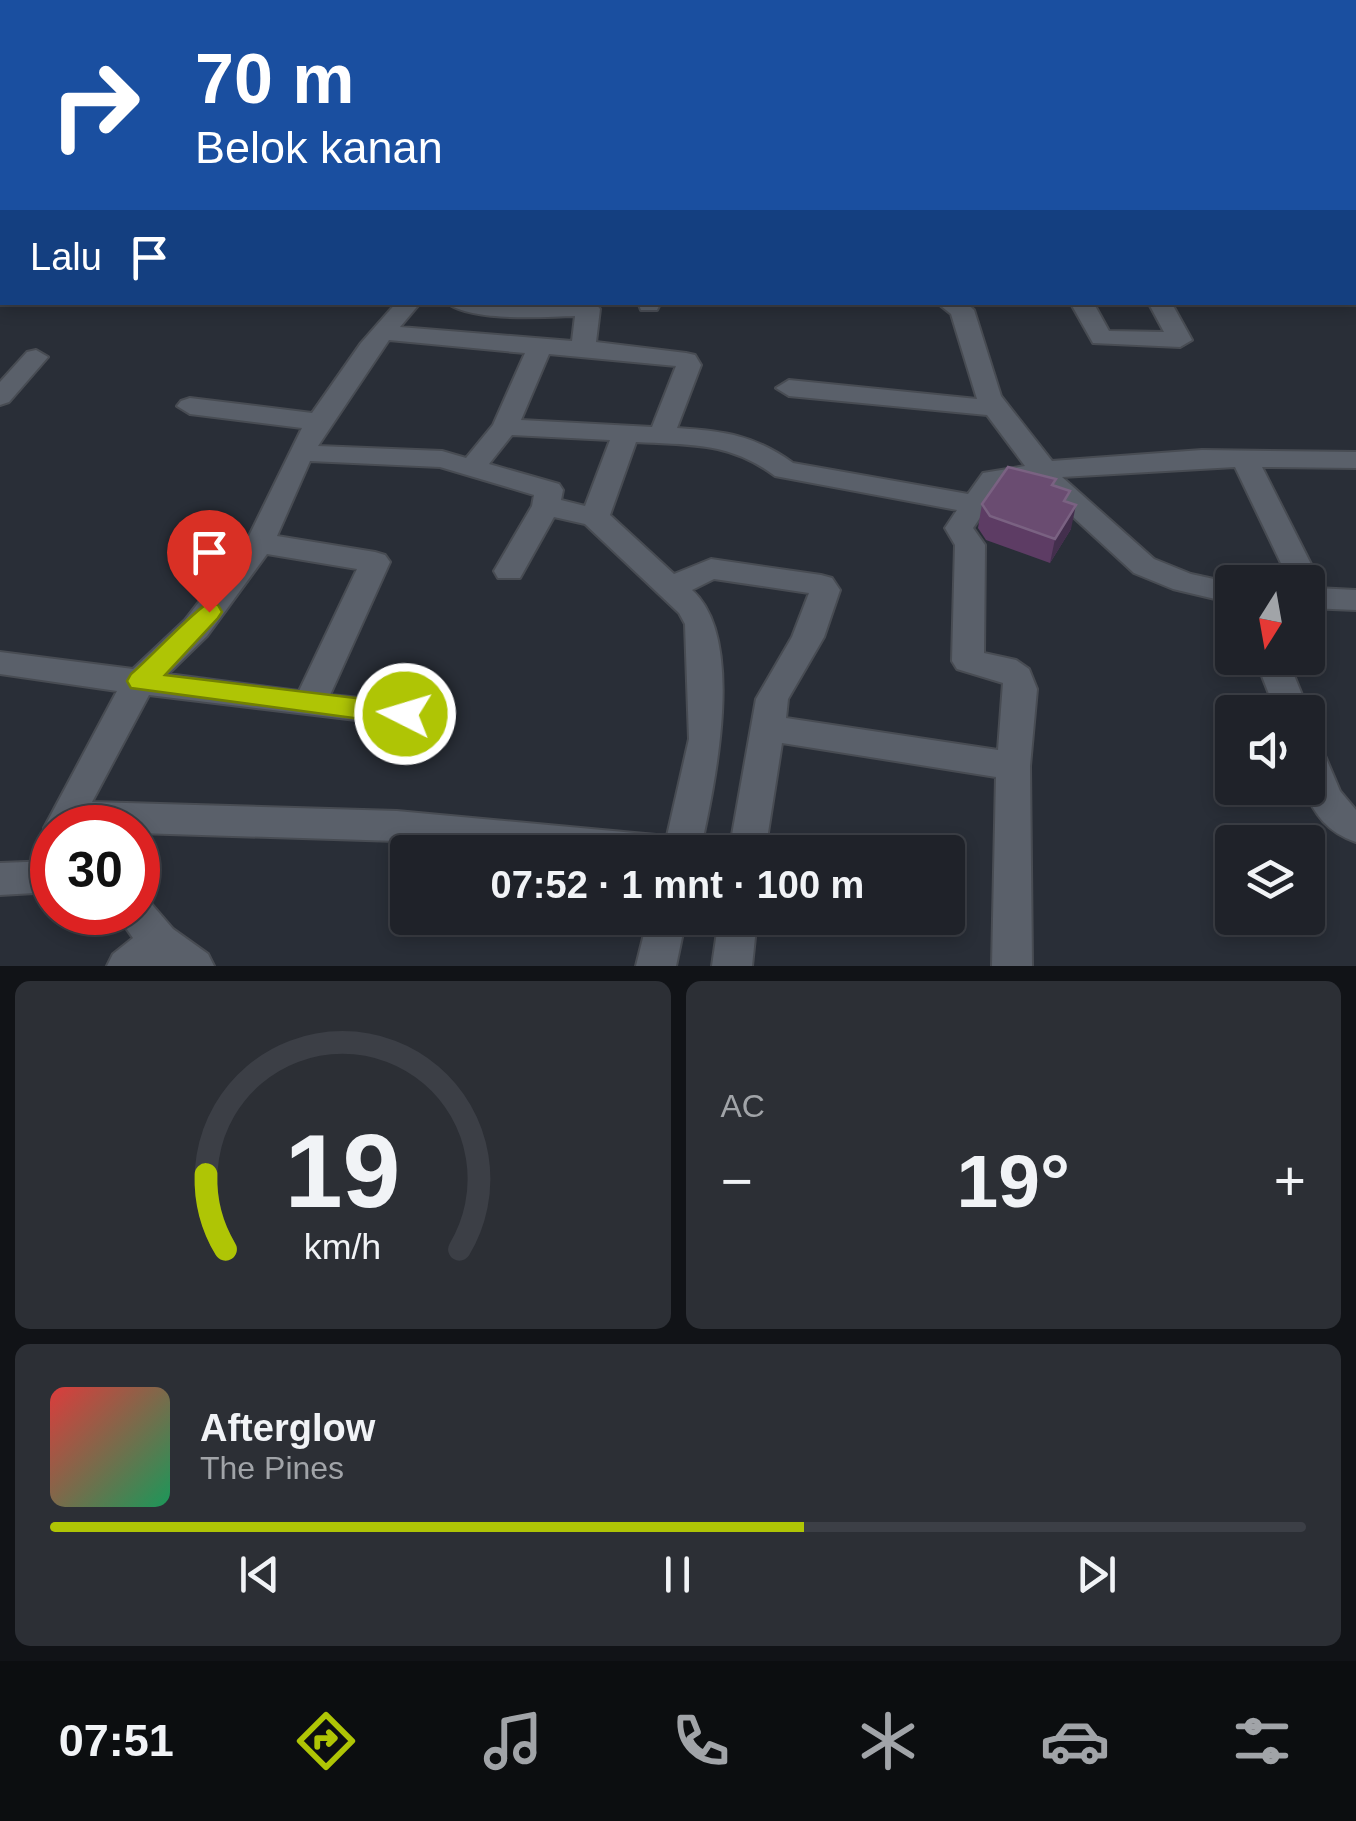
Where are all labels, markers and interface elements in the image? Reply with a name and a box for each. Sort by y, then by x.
icon: right [30,40,160,170]
text: 70 m [195,40,355,118]
text: Belok kanan [195,122,443,173]
icon: arrive [122,230,177,285]
text: Lalu [30,236,102,278]
pin [167,510,252,613]
icon: arrive [182,525,237,580]
north arrow [1215,565,1325,675]
map controls [1215,565,1325,935]
position arrow [353,662,457,766]
button: sound [1215,695,1325,805]
speed limit sign: 30 [30,805,160,935]
button: layers [1215,825,1325,935]
text: 07:52 · 1 mnt · 100 m [491,864,864,906]
text: AC [721,1088,765,1124]
text: 19 [285,1113,401,1229]
text: 19° [957,1139,1070,1223]
text: − [721,1150,753,1212]
text: + [1274,1150,1306,1212]
text: km/h [304,1227,381,1267]
text: Afterglow [200,1407,375,1449]
text: The Pines [200,1450,344,1486]
icon: previous [232,1547,287,1602]
icon: pause [650,1547,705,1602]
icon: next [1069,1547,1124,1602]
icon: directions [291,1706,361,1776]
icon: music [478,1706,548,1776]
icon: phone [666,1706,736,1776]
icon: climate [853,1706,923,1776]
icon: car [1040,1706,1110,1776]
icon: filters [1227,1706,1297,1776]
text: 07:51 [59,1715,174,1766]

